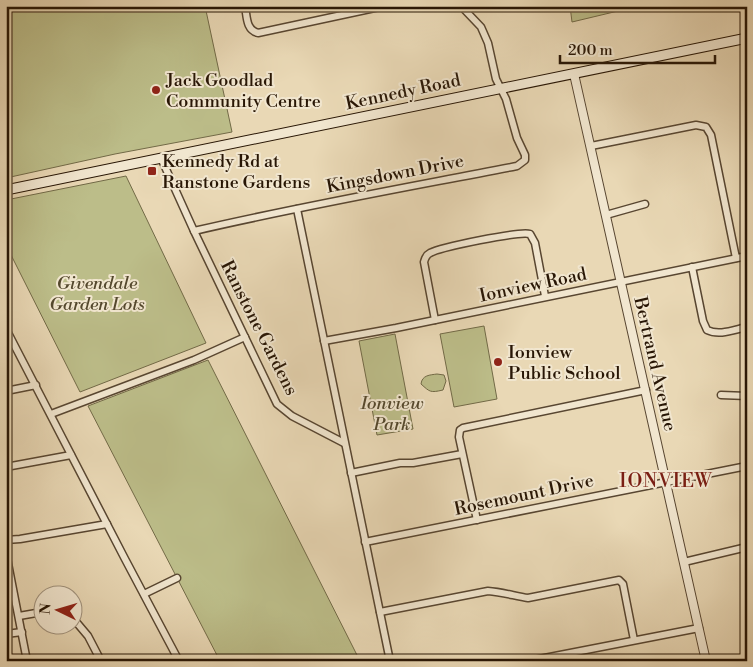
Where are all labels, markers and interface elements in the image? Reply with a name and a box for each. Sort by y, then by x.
scale bar [560,32,716,64]
text: 200 m [568,41,613,60]
street label: Kennedy Road [343,68,464,115]
place label: Jack Goodlad Community Centre [165,69,321,113]
marker: Jack Goodlad Community Centre [150,84,162,96]
street label: Kingsdown Drive [324,149,466,199]
place label: Kennedy Rd at Ranstone Gardens [162,150,311,194]
marker: Kennedy Rd at Ranstone Gardens [146,165,158,177]
street label: Ranstone Gardens [215,257,303,399]
street label: Ionview Road [477,262,590,308]
park label: Givendale Garden Lots [49,272,145,316]
street label: Bertrand Avenue [628,294,682,433]
place label: Ionview Public School [508,341,621,385]
marker: Ionview Public School [492,356,504,368]
park label: Ionview Park [360,392,424,436]
street label: Rosemount Drive [452,469,596,521]
district label: IONVIEW [619,469,713,493]
north arrow [32,584,82,634]
text: N [37,603,55,615]

